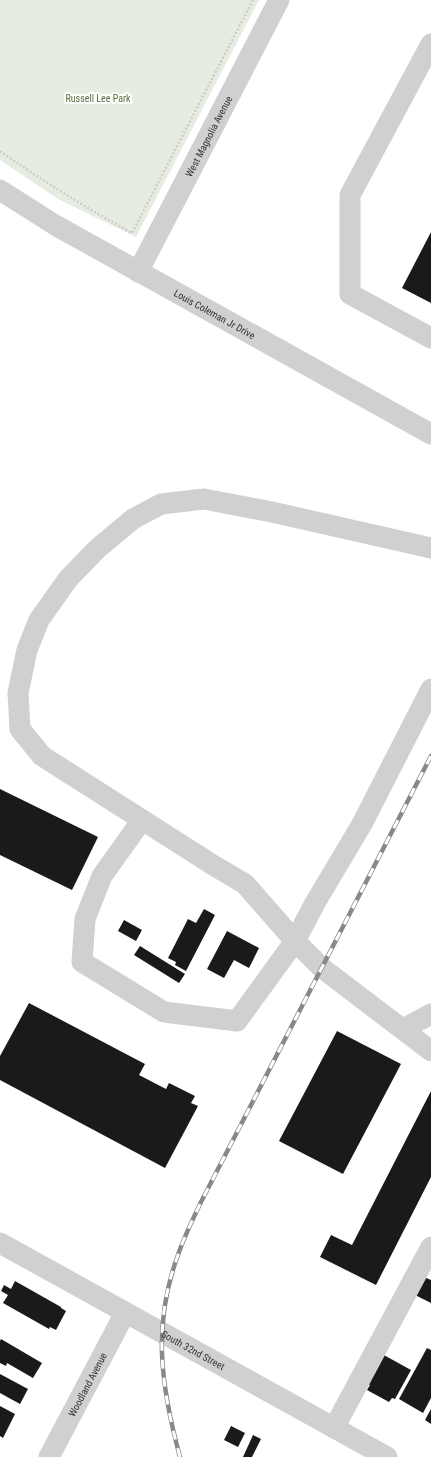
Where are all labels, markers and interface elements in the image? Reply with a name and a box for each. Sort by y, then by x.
park label: Russell Lee Park [65,93,131,104]
street label: West Magnolia Avenue [183,94,234,178]
street label: Louis Coleman Jr Drive [172,287,258,341]
street label: South 32nd Street [160,1328,227,1372]
street label: Woodland Avenue [66,1350,109,1418]

